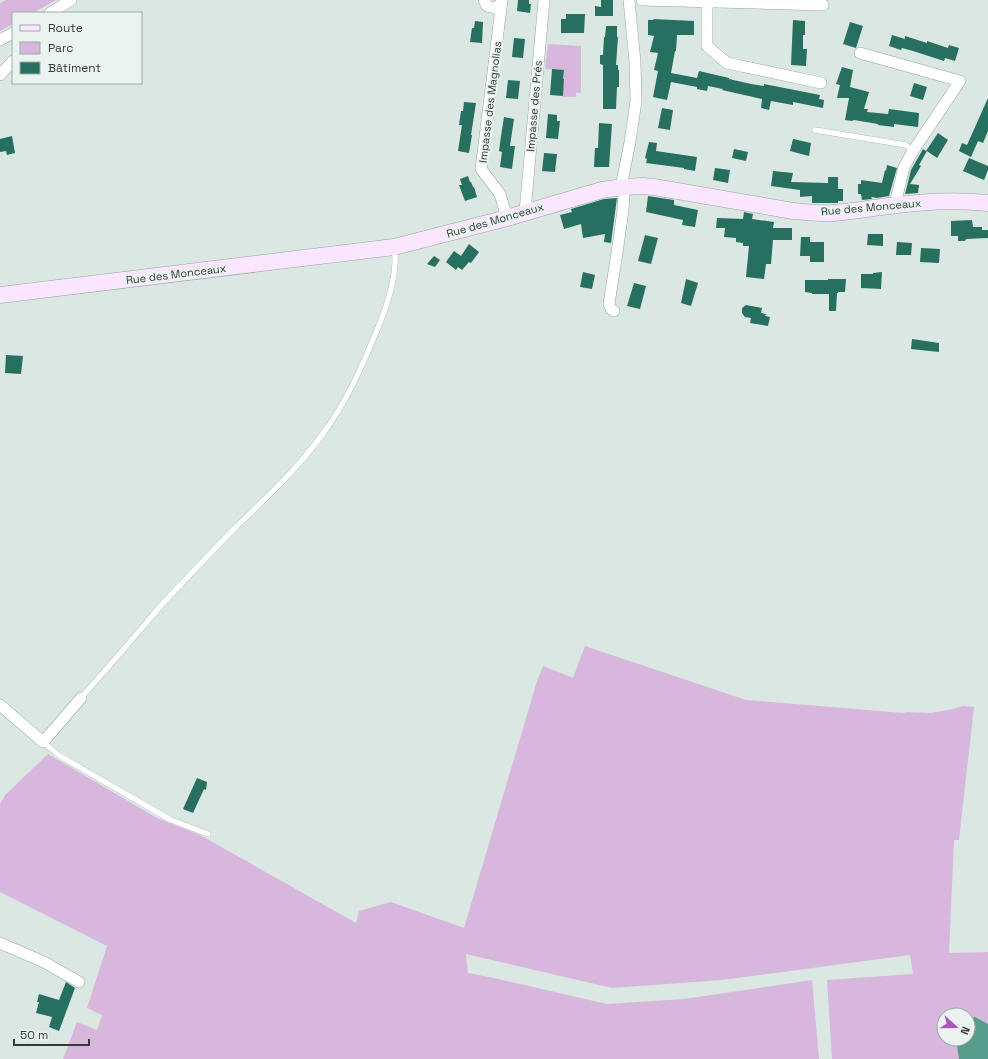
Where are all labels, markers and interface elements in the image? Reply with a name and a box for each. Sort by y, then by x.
legend [12,12,142,84]
text: Route [48,20,83,36]
text: Parc [48,40,73,56]
street label: Impasse des Magnolias [476,40,504,164]
text: Bâtiment [48,60,101,76]
street label: Impasse des Prés [523,60,545,152]
street label: Rue des Monceaux [820,196,922,218]
street label: Rue des Monceaux [445,199,546,241]
street label: Rue des Monceaux [125,261,227,287]
north arrow [936,1007,976,1047]
scale bar [14,1021,89,1047]
text: N [957,1025,973,1037]
text: 50 m [20,1027,48,1043]

